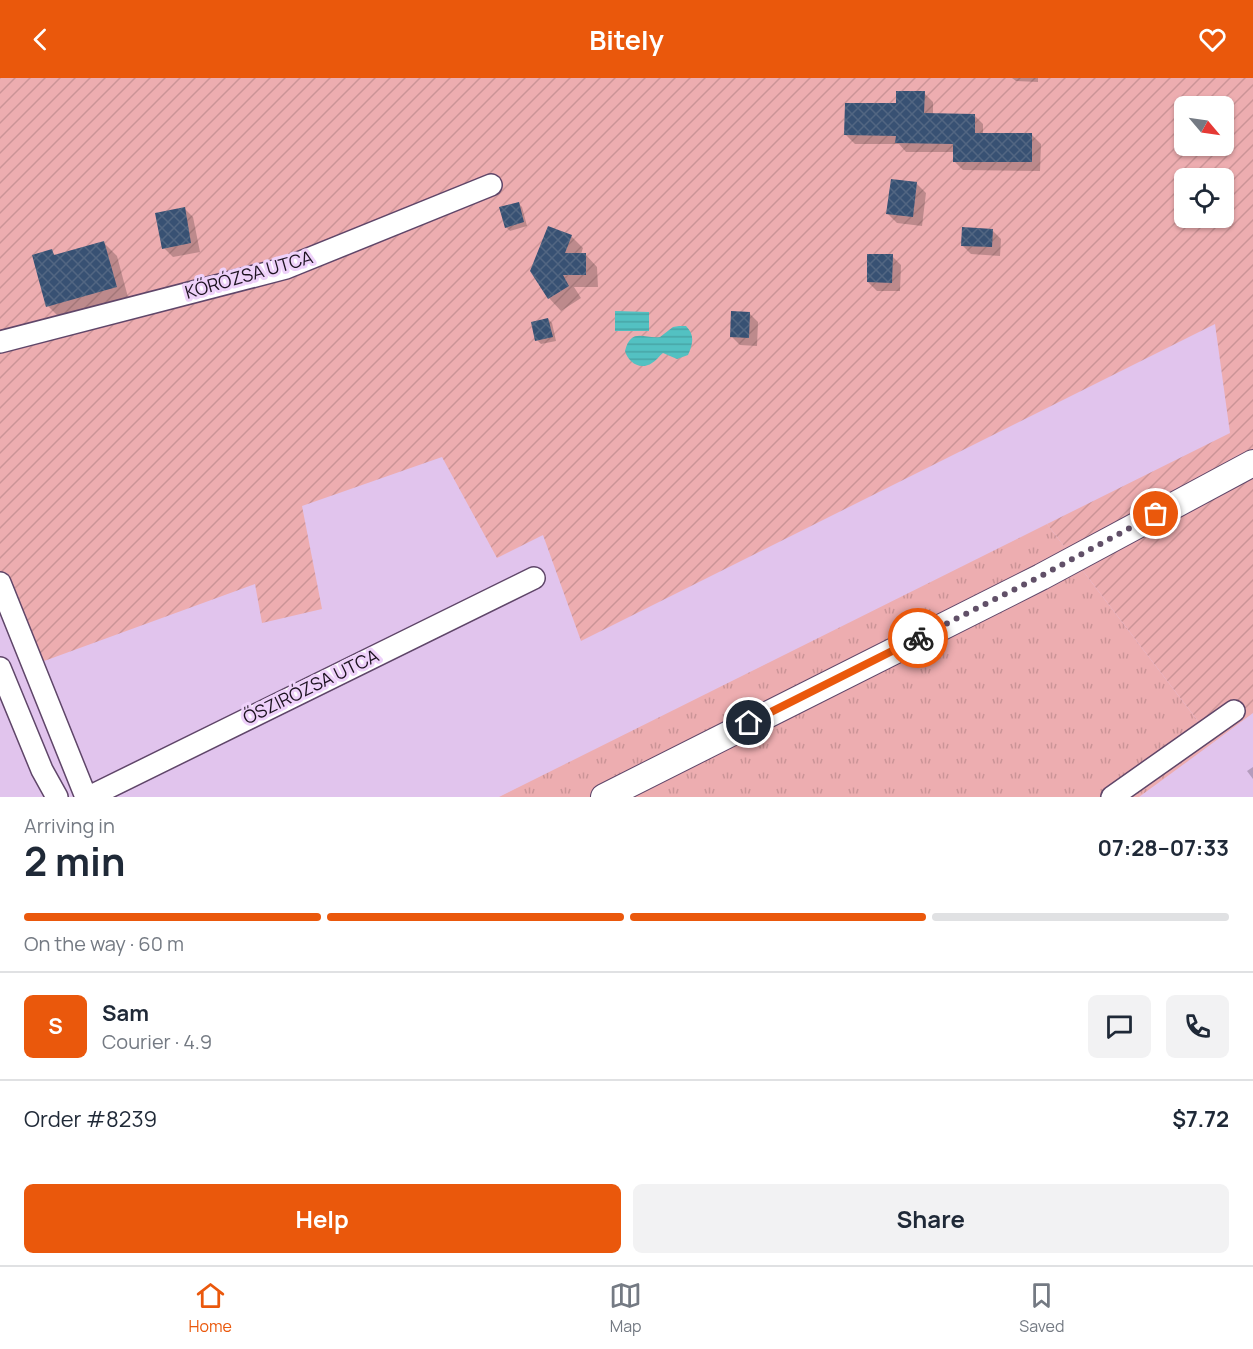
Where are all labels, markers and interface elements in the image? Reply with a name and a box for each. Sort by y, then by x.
text: Bitely [589,21,664,58]
icon: back [24,23,57,56]
icon: heart [1196,23,1229,56]
north arrow [1174,96,1234,156]
map controls [1174,96,1234,228]
button: locate [1174,168,1234,228]
street label: KŐRÓZSA UTCA [182,244,316,304]
pin [1130,488,1181,539]
icon: bag [1139,497,1172,530]
courier [888,608,948,668]
icon: bike [902,622,935,655]
street label: ŐSZIRÓZSA UTCA [239,643,383,729]
pin [723,697,774,748]
icon: home [732,706,765,739]
text: Arriving in [24,812,115,839]
text: 07:28–07:33 [1097,833,1229,863]
text: 2 min [24,834,125,888]
text: On the way · 60 m [24,930,184,957]
button: chat [1088,995,1151,1058]
button: phone [1166,995,1229,1058]
text: Sam [102,998,149,1028]
text: S [48,1011,63,1041]
text: Courier · 4.9 [102,1028,212,1055]
text: Order #8239 [24,1104,157,1134]
text: $7.72 [1172,1104,1229,1134]
button: Help [24,1184,621,1253]
button: Share [633,1184,1229,1253]
tab: Home [189,1279,232,1337]
tab: Map [609,1279,642,1337]
tab: Saved [1019,1279,1064,1337]

